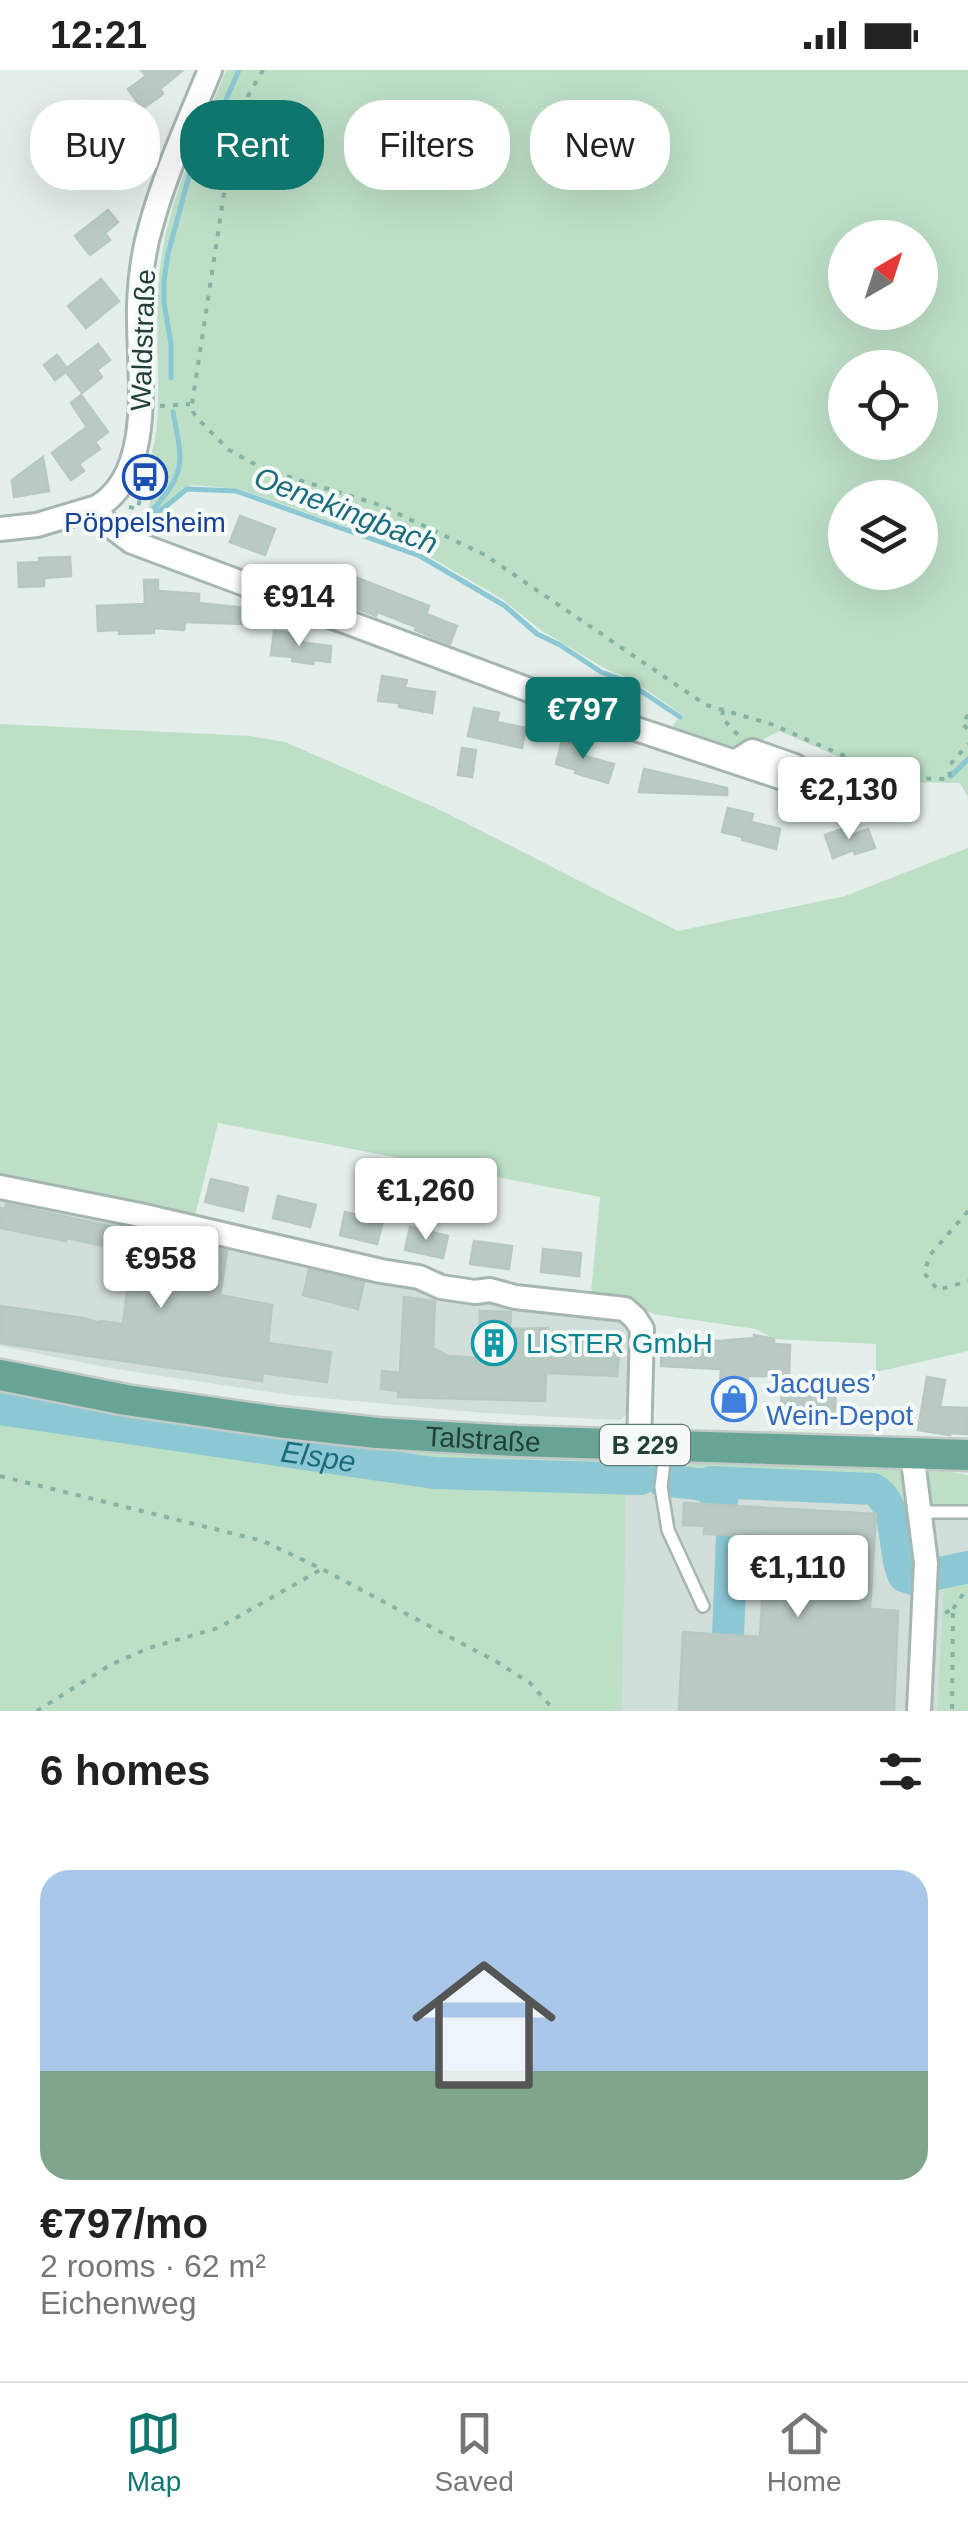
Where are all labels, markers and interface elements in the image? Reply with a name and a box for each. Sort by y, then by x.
text: 12:21 [50,14,147,56]
chip: Buy [30,100,160,190]
chip: Rent [180,100,324,190]
chip: Filters [344,100,510,190]
chip: New [530,100,670,190]
north arrow [828,220,938,330]
map controls [828,220,938,590]
street label: Waldstraße [125,268,161,412]
button: locate [828,350,938,460]
bus stop icon: Pöppelsheim [122,454,168,500]
water label: Oenekingbach [250,460,442,560]
button: layers [828,480,938,590]
place label: Pöppelsheim [64,507,226,538]
pin: €914 [240,564,358,649]
text: €914 [263,578,335,614]
pin: €797 [524,677,642,762]
text: €797 [547,691,619,727]
pin: €2,130 [768,757,930,842]
text: €2,130 [800,771,898,807]
pin: €1,260 [345,1158,507,1243]
text: €1,260 [377,1172,475,1208]
pin: €958 [102,1226,220,1311]
text: €958 [125,1240,197,1276]
building icon: LISTER GmbH [471,1320,517,1366]
place label: LISTER GmbH [526,1328,713,1359]
place label: Jacques’ Wein-Depot [766,1368,914,1431]
shop icon: Jacques’ Wein-Depot [711,1376,757,1422]
street label: Talstraße [425,1420,541,1457]
road number: B 229 [600,1425,690,1465]
water label: Elspe [279,1434,358,1478]
pin: €1,110 [717,1535,879,1620]
text: €1,110 [750,1549,846,1585]
icon: filters [873,1744,928,1799]
text: 6 homes [40,1747,210,1794]
icon: home [394,1935,574,2115]
text: €797/mo [40,2200,208,2247]
text: 2 rooms · 62 m² [40,2248,266,2284]
text: Eichenweg [40,2285,197,2321]
tab: Map [126,2406,181,2498]
tab: Saved [434,2406,514,2498]
tab: Home [767,2406,841,2498]

